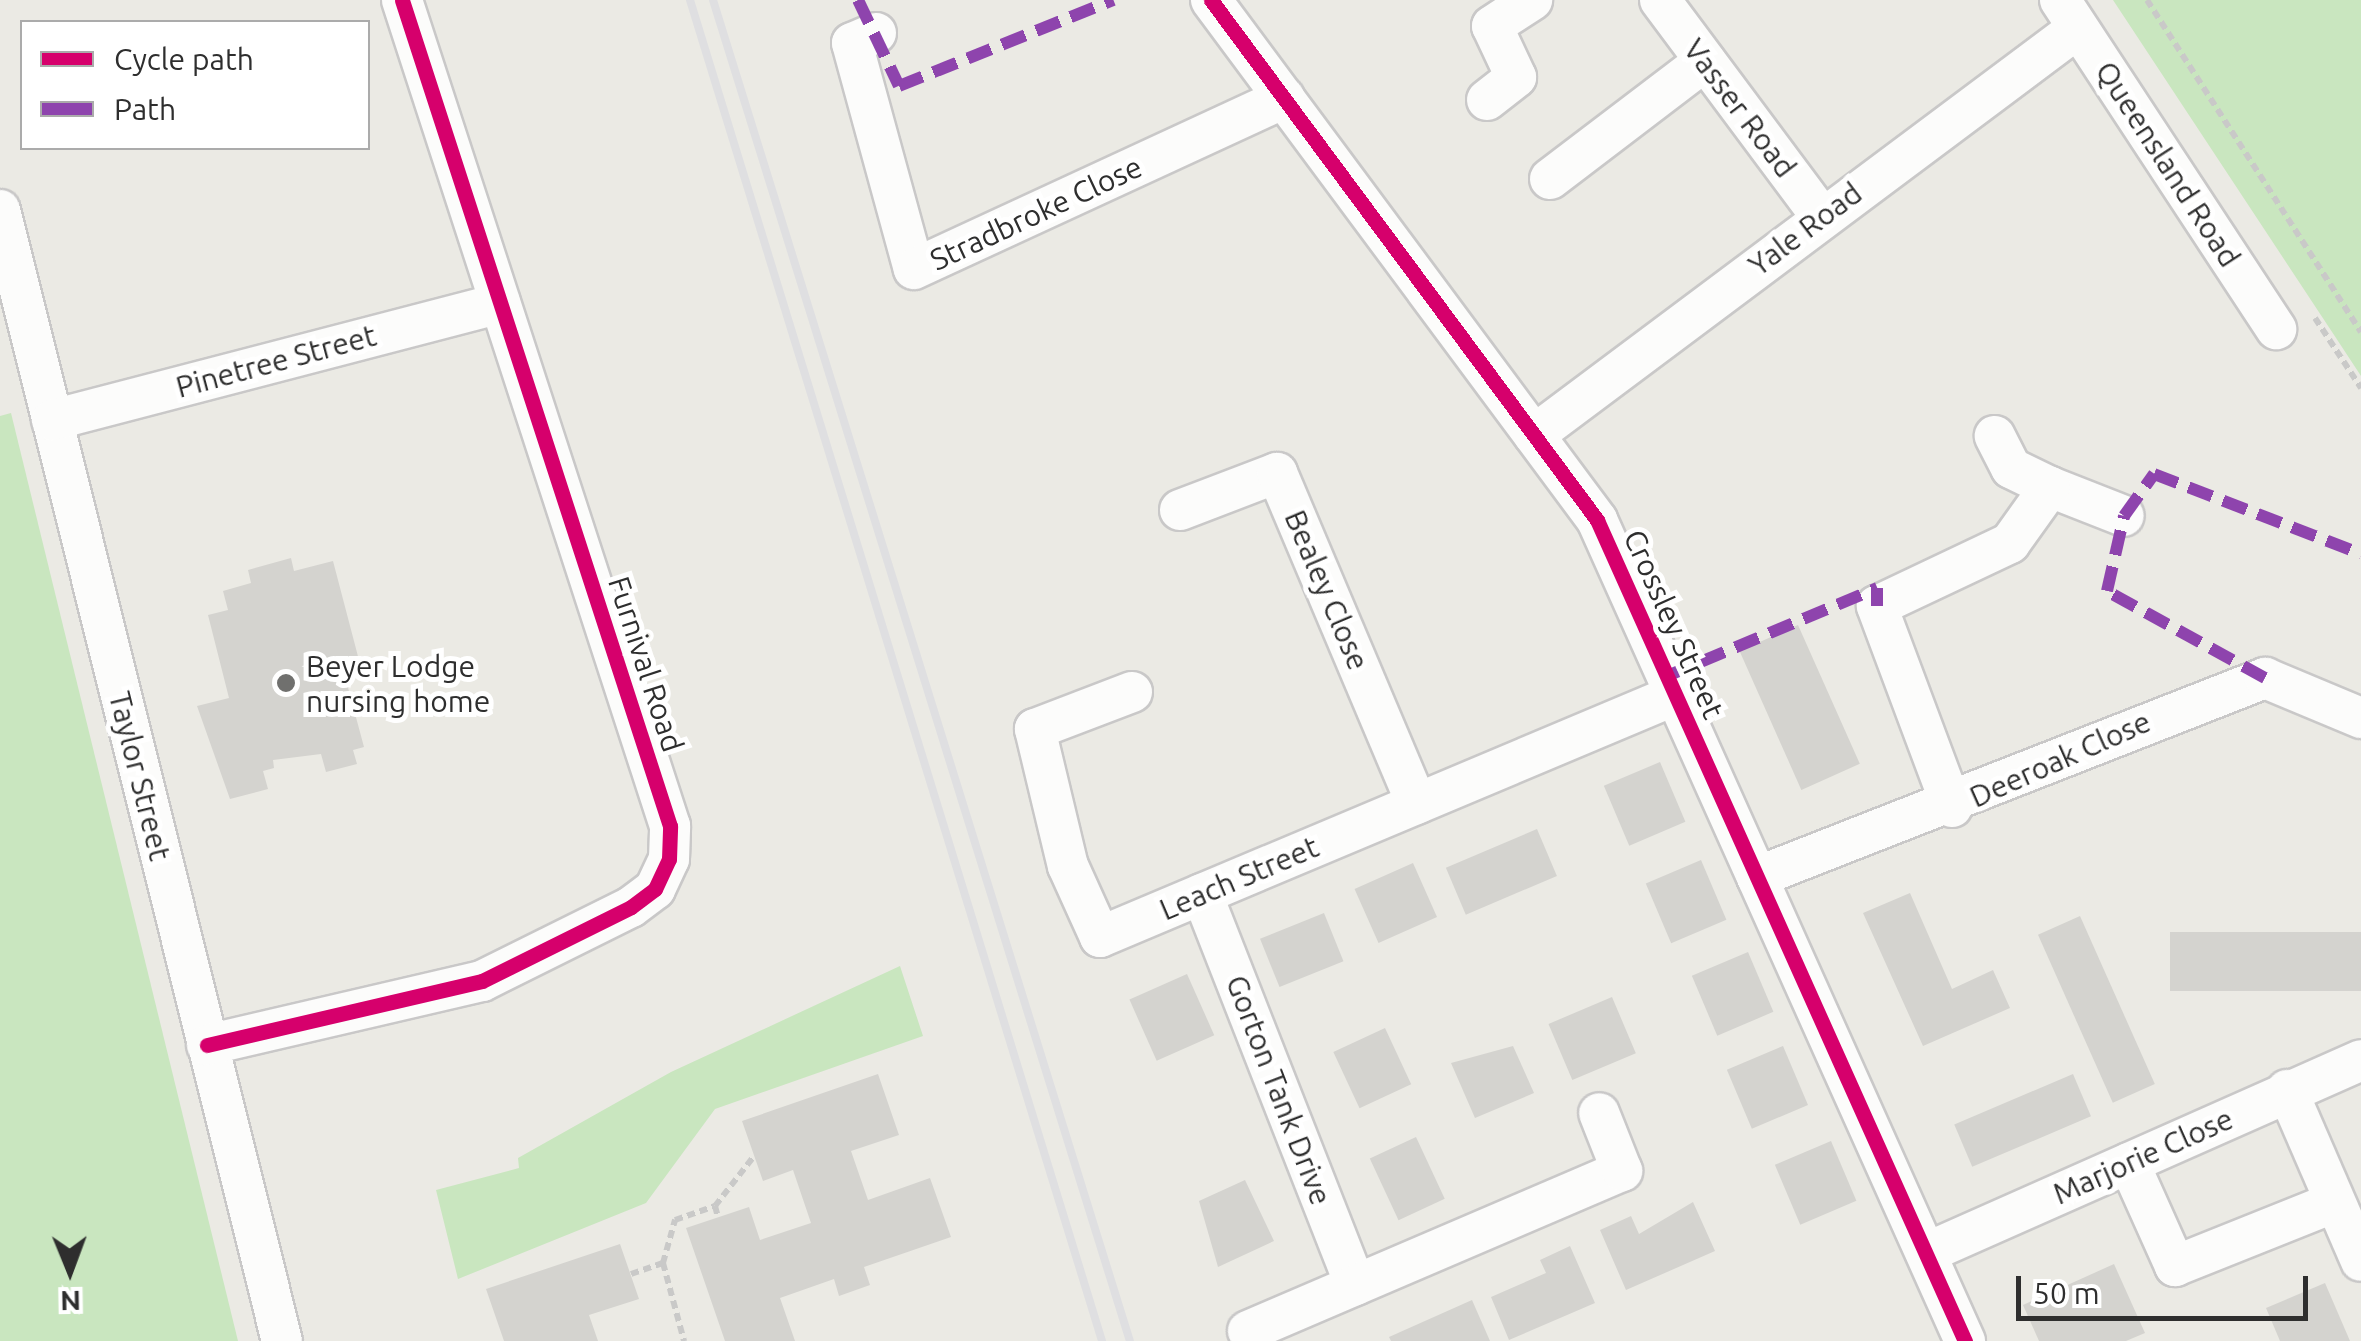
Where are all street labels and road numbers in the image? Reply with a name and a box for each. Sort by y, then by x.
street label: Vasser Road [1676,32,1804,184]
street label: Queensland Road [2088,55,2248,273]
street label: Stradbroke Close [924,148,1148,278]
street label: Yale Road [1741,175,1869,283]
street label: Pinetree Street [172,317,380,405]
street label: Bealey Close [1277,505,1377,675]
street label: Crossley Street [1616,524,1732,724]
street label: Furnival Road [601,572,691,756]
street label: Taylor Street [102,688,178,864]
street label: Deeroak Close [1964,703,2156,815]
street label: Leach Street [1154,828,1324,928]
street label: Gorton Tank Drive [1219,970,1339,1210]
street label: Marjorie Close [2047,1100,2239,1212]

